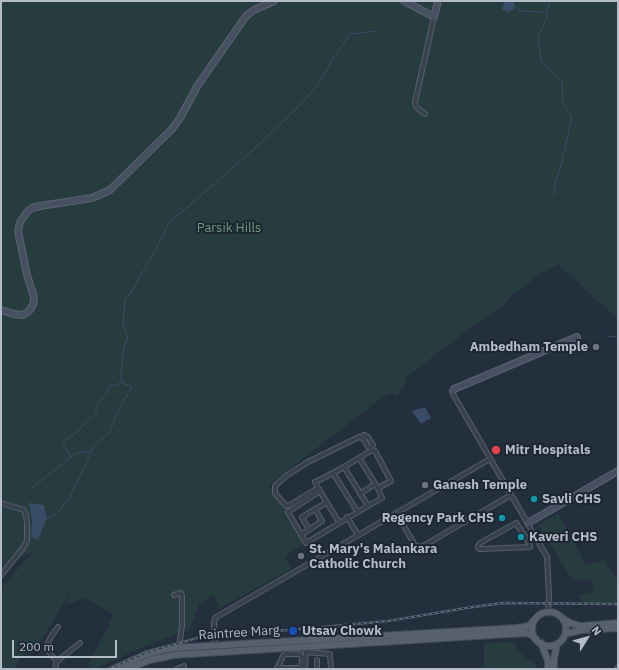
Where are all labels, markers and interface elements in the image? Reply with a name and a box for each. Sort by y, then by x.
park label: Parsik Hills [197,220,261,236]
place label: Ambedham Temple [470,339,588,355]
marker: Ambedham Temple [591,342,601,352]
place label: Mitr Hospitals [505,442,590,458]
marker: Mitr Hospitals [490,444,502,456]
place label: Ganesh Temple [433,477,527,493]
marker: Ganesh Temple [420,480,430,490]
place label: Savli CHS [542,491,601,507]
marker: Savli CHS [529,494,539,504]
place label: Regency Park CHS [382,510,494,526]
marker: Regency Park CHS [497,513,507,523]
place label: Kaveri CHS [529,529,597,545]
marker: Kaveri CHS [516,532,526,542]
place label: St. Mary's Malankara Catholic Church [309,541,437,572]
marker: St. Mary's Malankara Catholic Church [296,551,306,561]
north arrow [567,618,607,658]
street label: Raintree Marg [198,622,280,644]
place label: Utsav Chowk [302,623,382,639]
text: N [589,623,605,638]
marker: Utsav Chowk [287,625,299,637]
scale bar [14,632,119,658]
text: 200 m [19,639,54,654]

